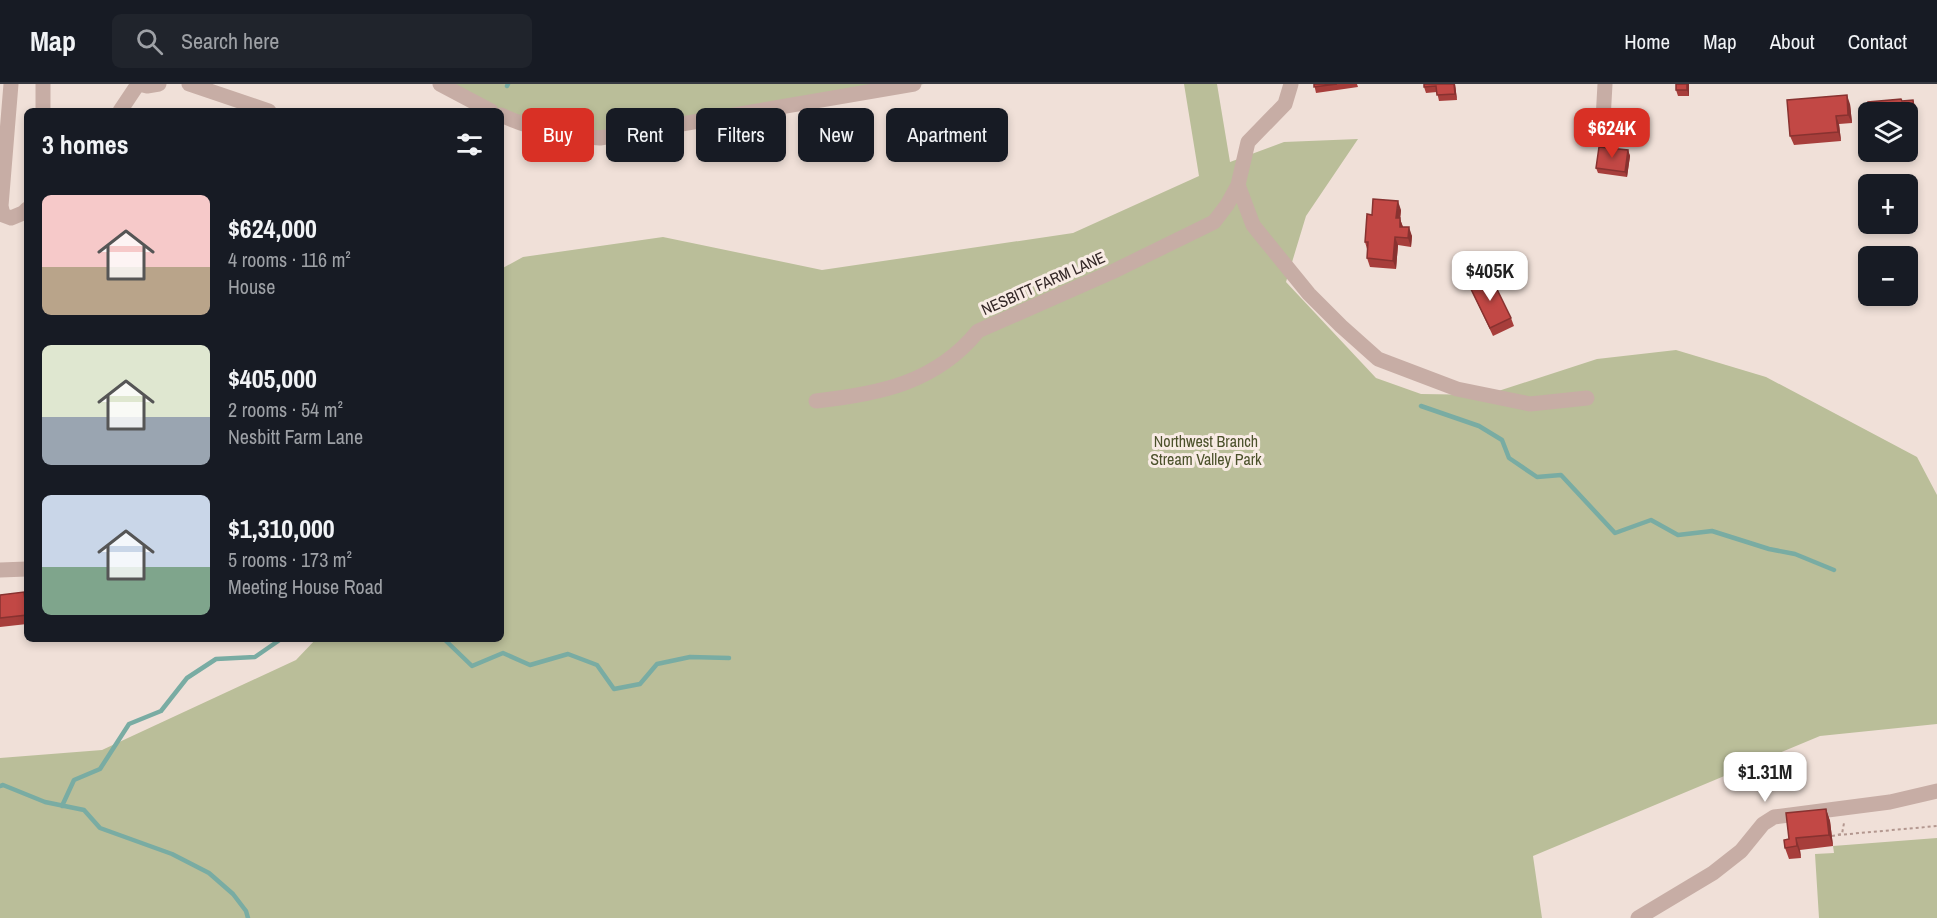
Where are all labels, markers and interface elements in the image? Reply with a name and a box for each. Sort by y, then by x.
search box [112,14,532,68]
text: Map [30,22,76,60]
icon: search [133,25,166,58]
text: Search here [181,26,279,56]
text: Home [1624,27,1670,56]
text: Map [1703,27,1737,56]
text: About [1770,27,1815,56]
text: Contact [1848,27,1907,56]
map controls [1858,102,1918,306]
button: layers [1858,102,1918,162]
chip: Buy [522,108,594,162]
chip: Rent [606,108,684,162]
chip: Filters [696,108,786,162]
chip: New [798,108,874,162]
chip: Apartment [886,108,1008,162]
pin: $624K [1570,108,1654,159]
text: $624K [1588,114,1636,141]
text: 3 homes [42,127,129,162]
icon: filters [453,128,486,161]
button: + [1858,174,1918,234]
text: $624,000 [228,211,317,246]
icon: home [90,219,162,291]
text: 4 rooms · 116 m² [228,246,351,273]
street label: NESBITT FARM LANE [978,246,1108,320]
button: − [1858,246,1918,306]
pin: $405K [1448,251,1532,302]
text: $405K [1466,257,1514,284]
text: House [228,273,275,300]
text: $405,000 [228,361,317,396]
icon: home [90,369,162,441]
text: 2 rooms · 54 m² [228,396,343,423]
text: Nesbitt Farm Lane [228,423,363,450]
park label: Northwest Branch Stream Valley Park [1150,430,1262,470]
text: $1,310,000 [228,511,335,546]
icon: home [90,519,162,591]
text: 5 rooms · 173 m² [228,546,352,573]
text: Meeting House Road [228,573,383,600]
pin: $1.31M [1716,752,1814,803]
text: $1.31M [1738,758,1792,785]

